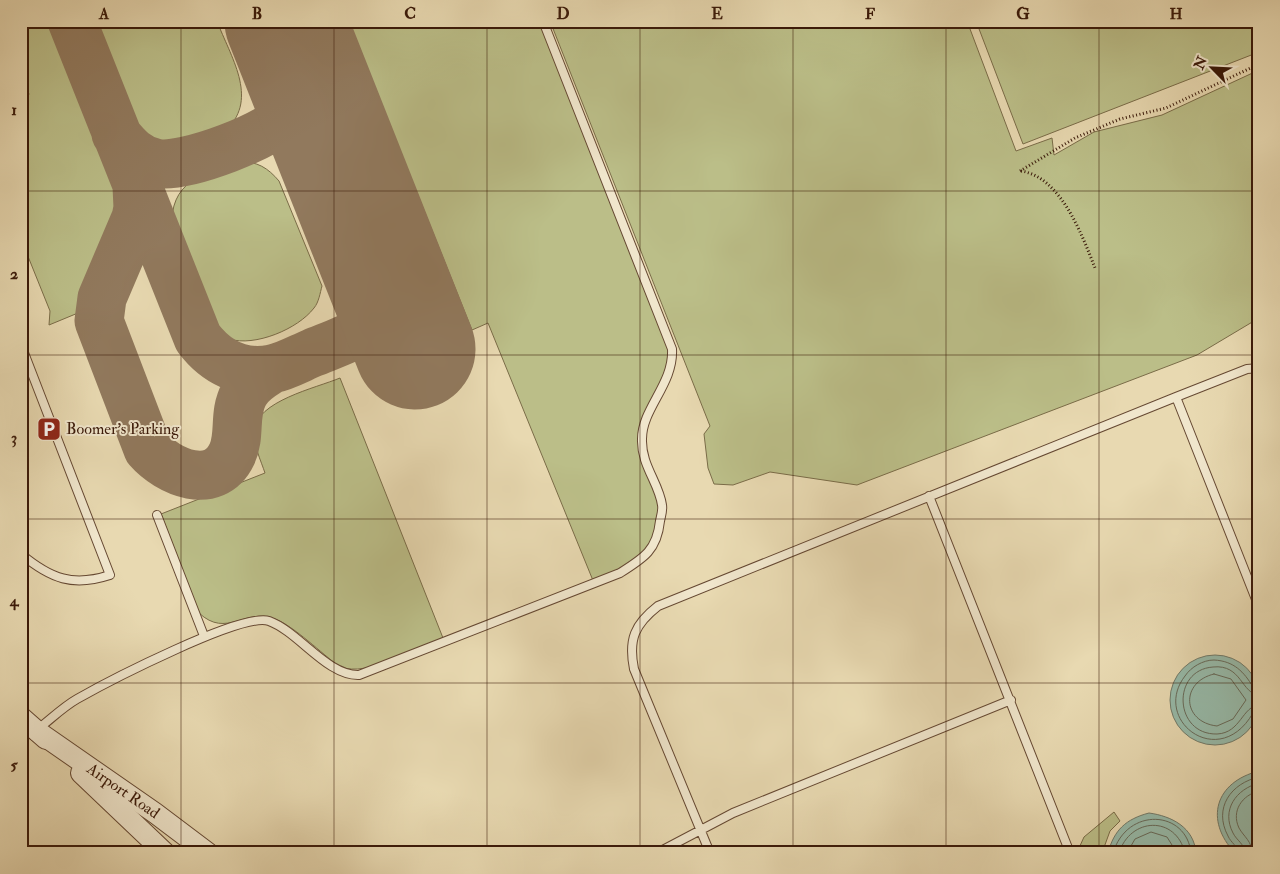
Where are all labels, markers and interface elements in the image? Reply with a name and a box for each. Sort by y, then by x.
text: A [98,4,110,24]
text: B [252,4,262,24]
text: C [404,4,416,24]
text: D [556,4,570,24]
text: E [711,4,723,24]
text: F [865,4,875,24]
text: G [1016,4,1030,24]
text: H [1169,4,1183,24]
north arrow [1188,42,1238,92]
text: N [1190,53,1211,73]
text: 1 [11,100,17,120]
text: 2 [10,264,18,284]
parking icon: Boomer's Parking [36,416,62,442]
place label: Boomer's Parking [66,419,180,439]
text: 3 [11,428,17,448]
text: 4 [9,591,20,611]
text: 5 [10,755,18,775]
street label: Airport Road [82,758,164,823]

